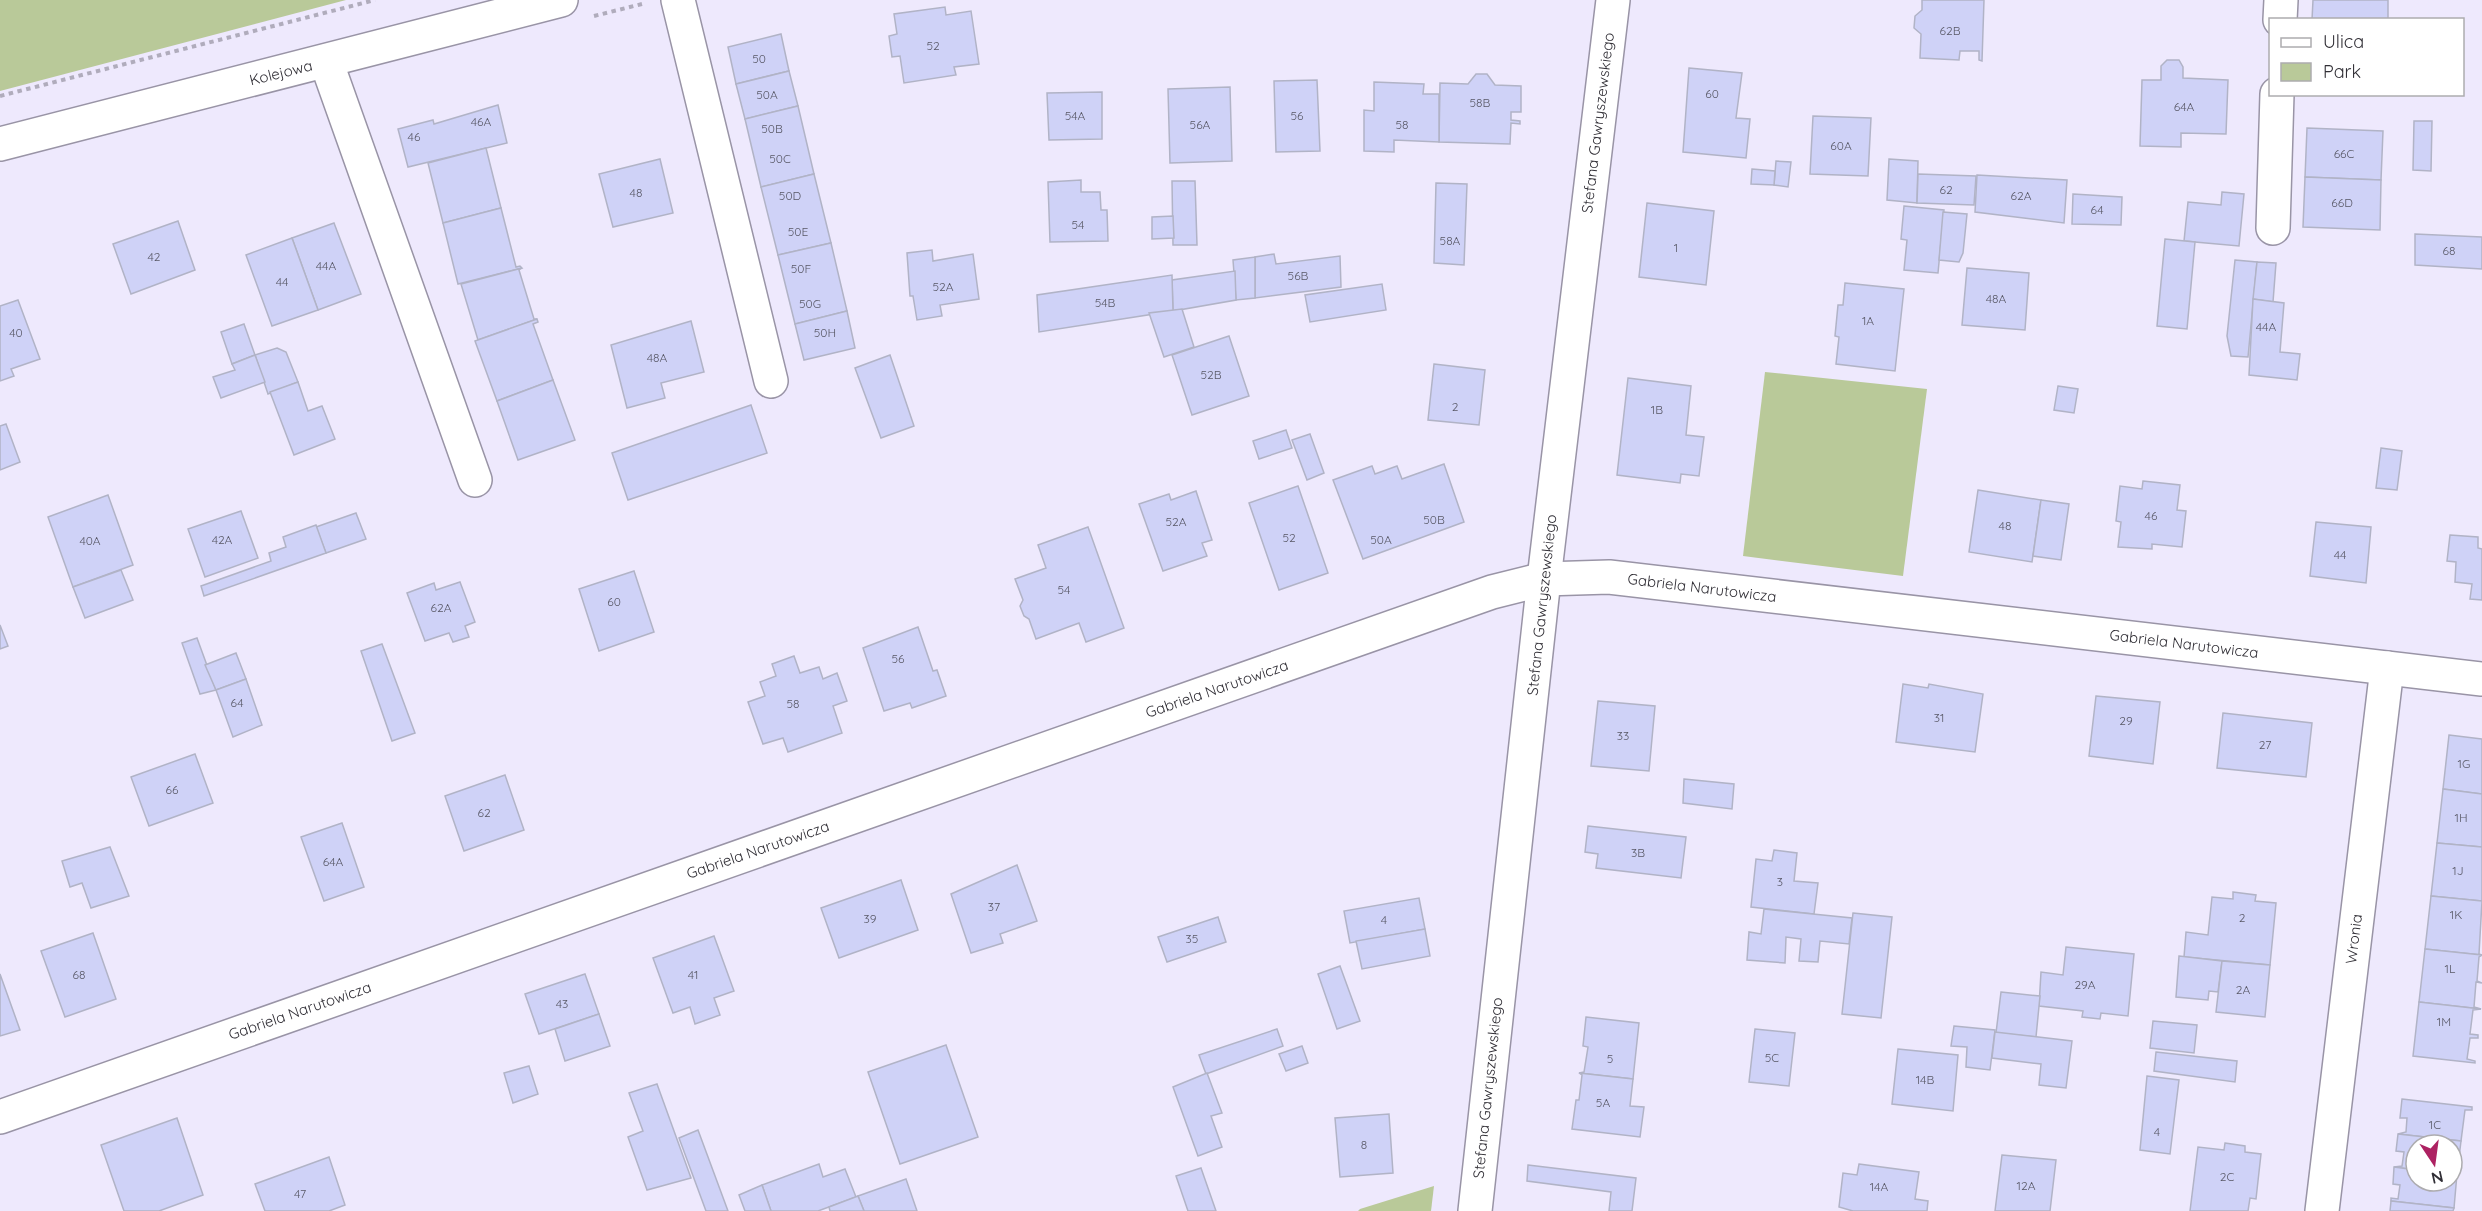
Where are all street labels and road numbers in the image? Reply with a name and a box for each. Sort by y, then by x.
street label: Stefana Gawryszewskiego [1577,32,1618,214]
street label: Kolejowa [247,56,314,89]
street label: Stefana Gawryszewskiego [1523,514,1560,696]
street label: Gabriela Narutowicza [1627,569,1778,606]
street label: Gabriela Narutowicza [2109,625,2260,662]
street label: Gabriela Narutowicza [1143,655,1291,722]
street label: Gabriela Narutowicza [684,816,832,883]
street label: Wronia [2341,913,2366,965]
street label: Gabriela Narutowicza [226,977,374,1044]
street label: Stefana Gawryszewskiego [1469,997,1506,1179]

